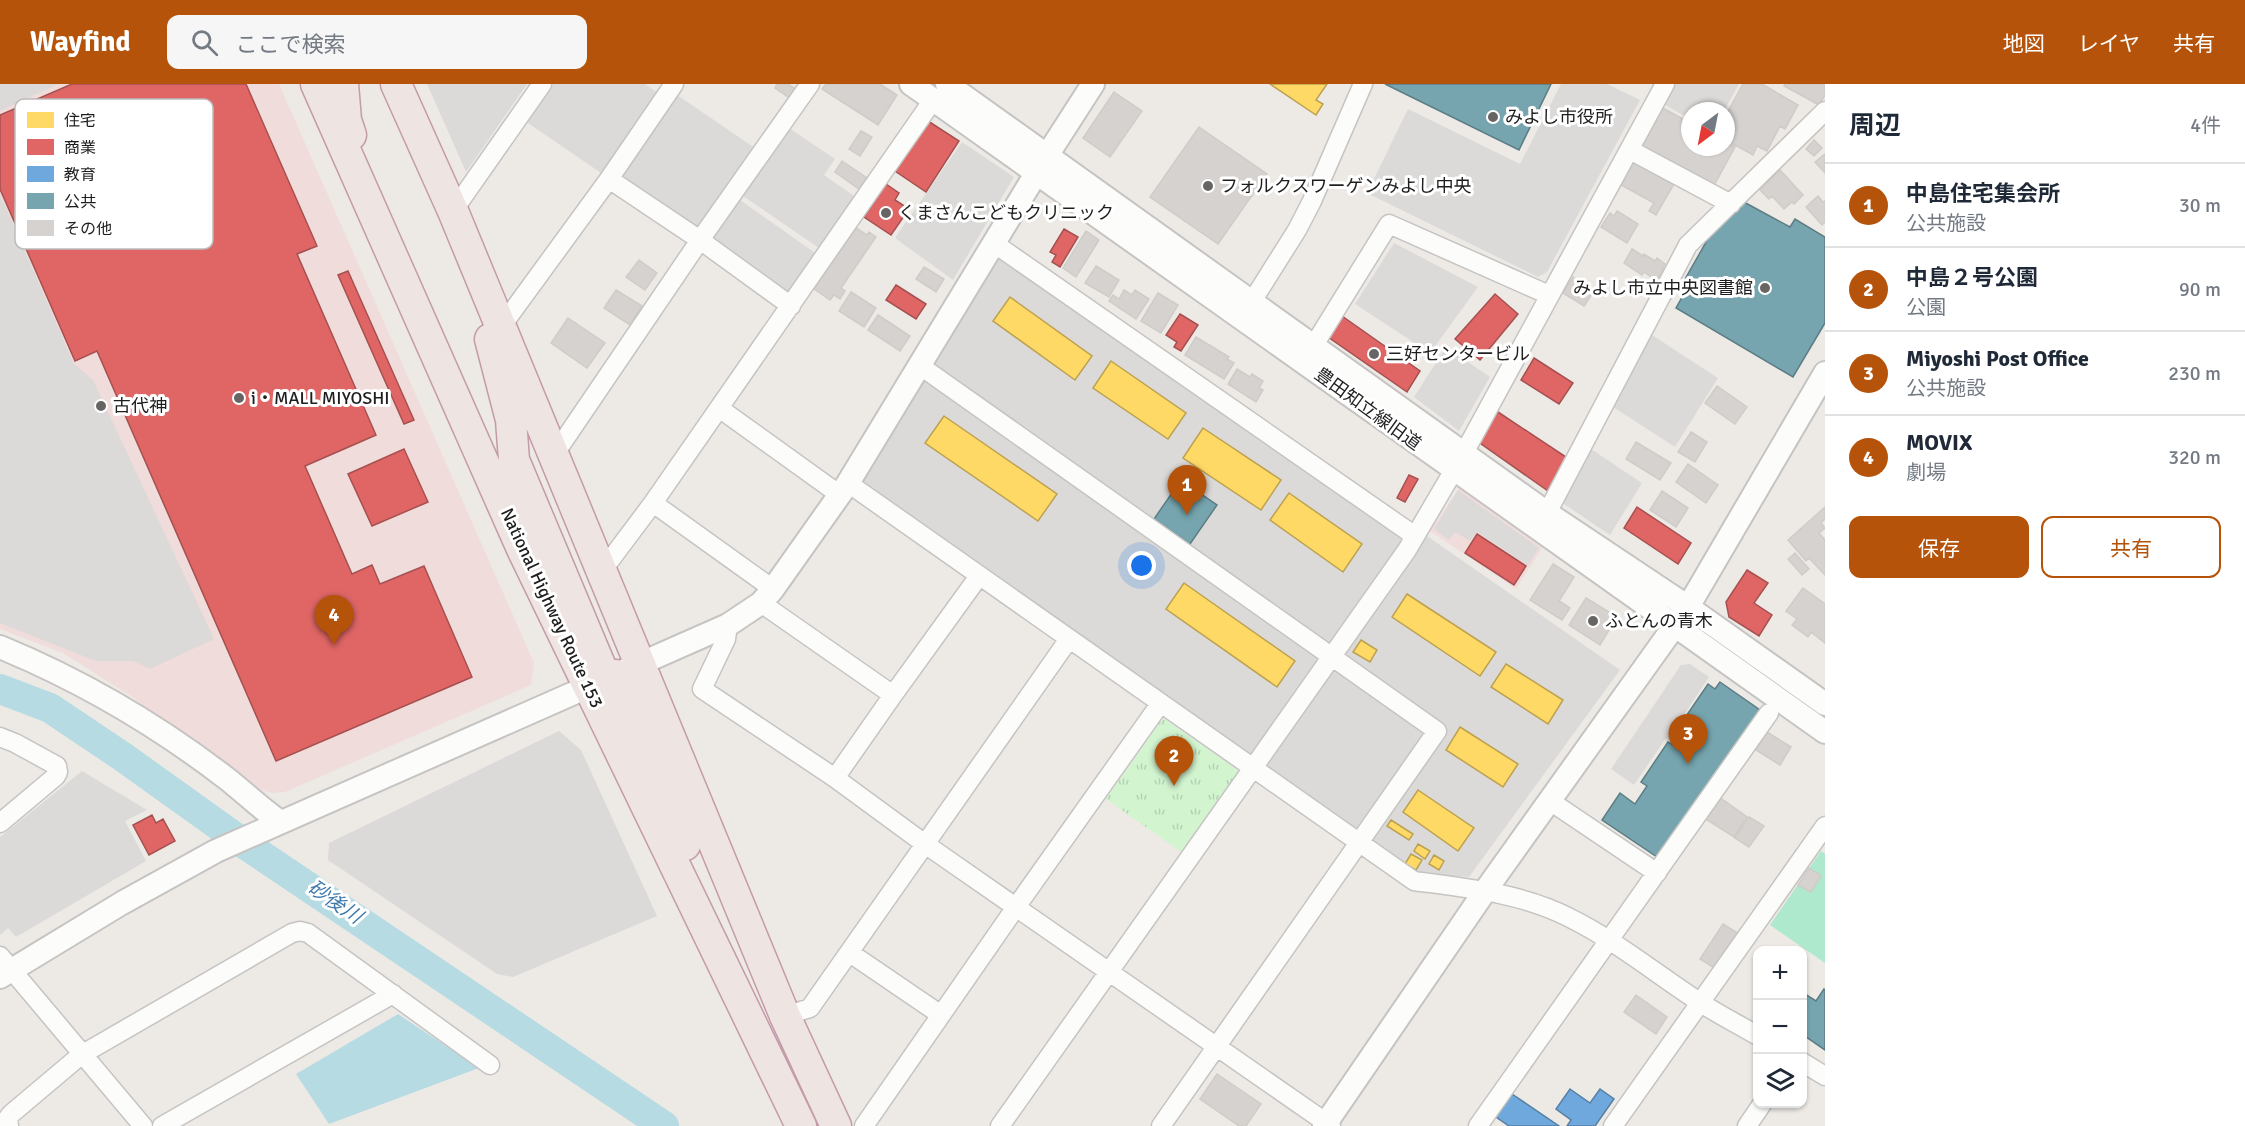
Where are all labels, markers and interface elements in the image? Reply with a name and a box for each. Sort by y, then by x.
search box [167,15,587,69]
text: Wayfind [30,25,131,59]
icon: search [188,26,221,59]
text: ここで検索 [236,31,346,58]
text: 地図 [2003,31,2045,57]
text: レイヤ [2078,31,2140,57]
text: 共有 [2173,31,2215,57]
legend [15,99,213,249]
north arrow [1681,102,1735,156]
place label: みよし市役所 [1505,106,1613,128]
marker: みよし市役所 [1486,110,1500,124]
text: 周辺 [1849,110,1901,142]
text: 住宅 [64,111,96,131]
text: 4件 [2190,113,2221,138]
text: 商業 [64,138,96,158]
text: 教育 [64,165,96,185]
place label: フォルクスワーゲンみよし中央 [1220,175,1471,197]
marker: フォルクスワーゲンみよし中央 [1201,179,1215,193]
text: 中島住宅集会所 [1906,180,2060,207]
text: 公共 [64,192,96,212]
text: 1 [1863,193,1874,218]
text: 30 m [2179,193,2221,218]
place label: くまさんこどもクリニック [898,202,1114,224]
marker: くまさんこどもクリニック [879,206,893,220]
text: 公共施設 [1906,211,1986,236]
text: その他 [64,219,112,239]
text: 中島２号公園 [1906,264,2038,291]
place label: みよし市立中央図書館 [1573,277,1753,299]
text: 2 [1863,277,1874,302]
text: 90 m [2179,277,2221,302]
marker: みよし市立中央図書館 [1758,281,1772,295]
text: 公園 [1906,295,1946,320]
place label: 三好センタービル [1386,343,1530,365]
text: Miyoshi Post Office [1906,345,2089,372]
marker: 三好センタービル [1367,347,1381,361]
text: 3 [1863,361,1874,386]
text: 230 m [2168,361,2221,386]
street label: 豊田知立線旧道 [1311,363,1425,455]
text: 公共施設 [1906,376,1986,401]
place label: i・MALL MIYOSHI [251,387,390,409]
marker: i・MALL MIYOSHI [232,391,246,405]
place label: 古代神 [113,395,167,417]
marker: 古代神 [94,399,108,413]
text: MOVIX [1906,429,1973,456]
text: 4 [1863,445,1874,470]
text: 320 m [2168,445,2221,470]
text: 劇場 [1906,460,1946,485]
pin: 1 [1168,466,1206,515]
street label: National Highway Route 153 [496,504,608,712]
button: 保存 [1849,516,2029,578]
button: 共有 [2041,516,2221,578]
your location [1127,551,1156,580]
pin: 4 [314,596,354,645]
place label: ふとんの青木 [1605,610,1713,632]
marker: ふとんの青木 [1586,614,1600,628]
pin: 3 [1668,714,1708,764]
pin: 2 [1154,736,1194,786]
water label: 砂後川 [303,875,369,930]
map controls [1753,946,1807,1108]
button: + [1753,946,1807,1000]
button: − [1753,1000,1807,1054]
button: layers [1753,1054,1807,1108]

